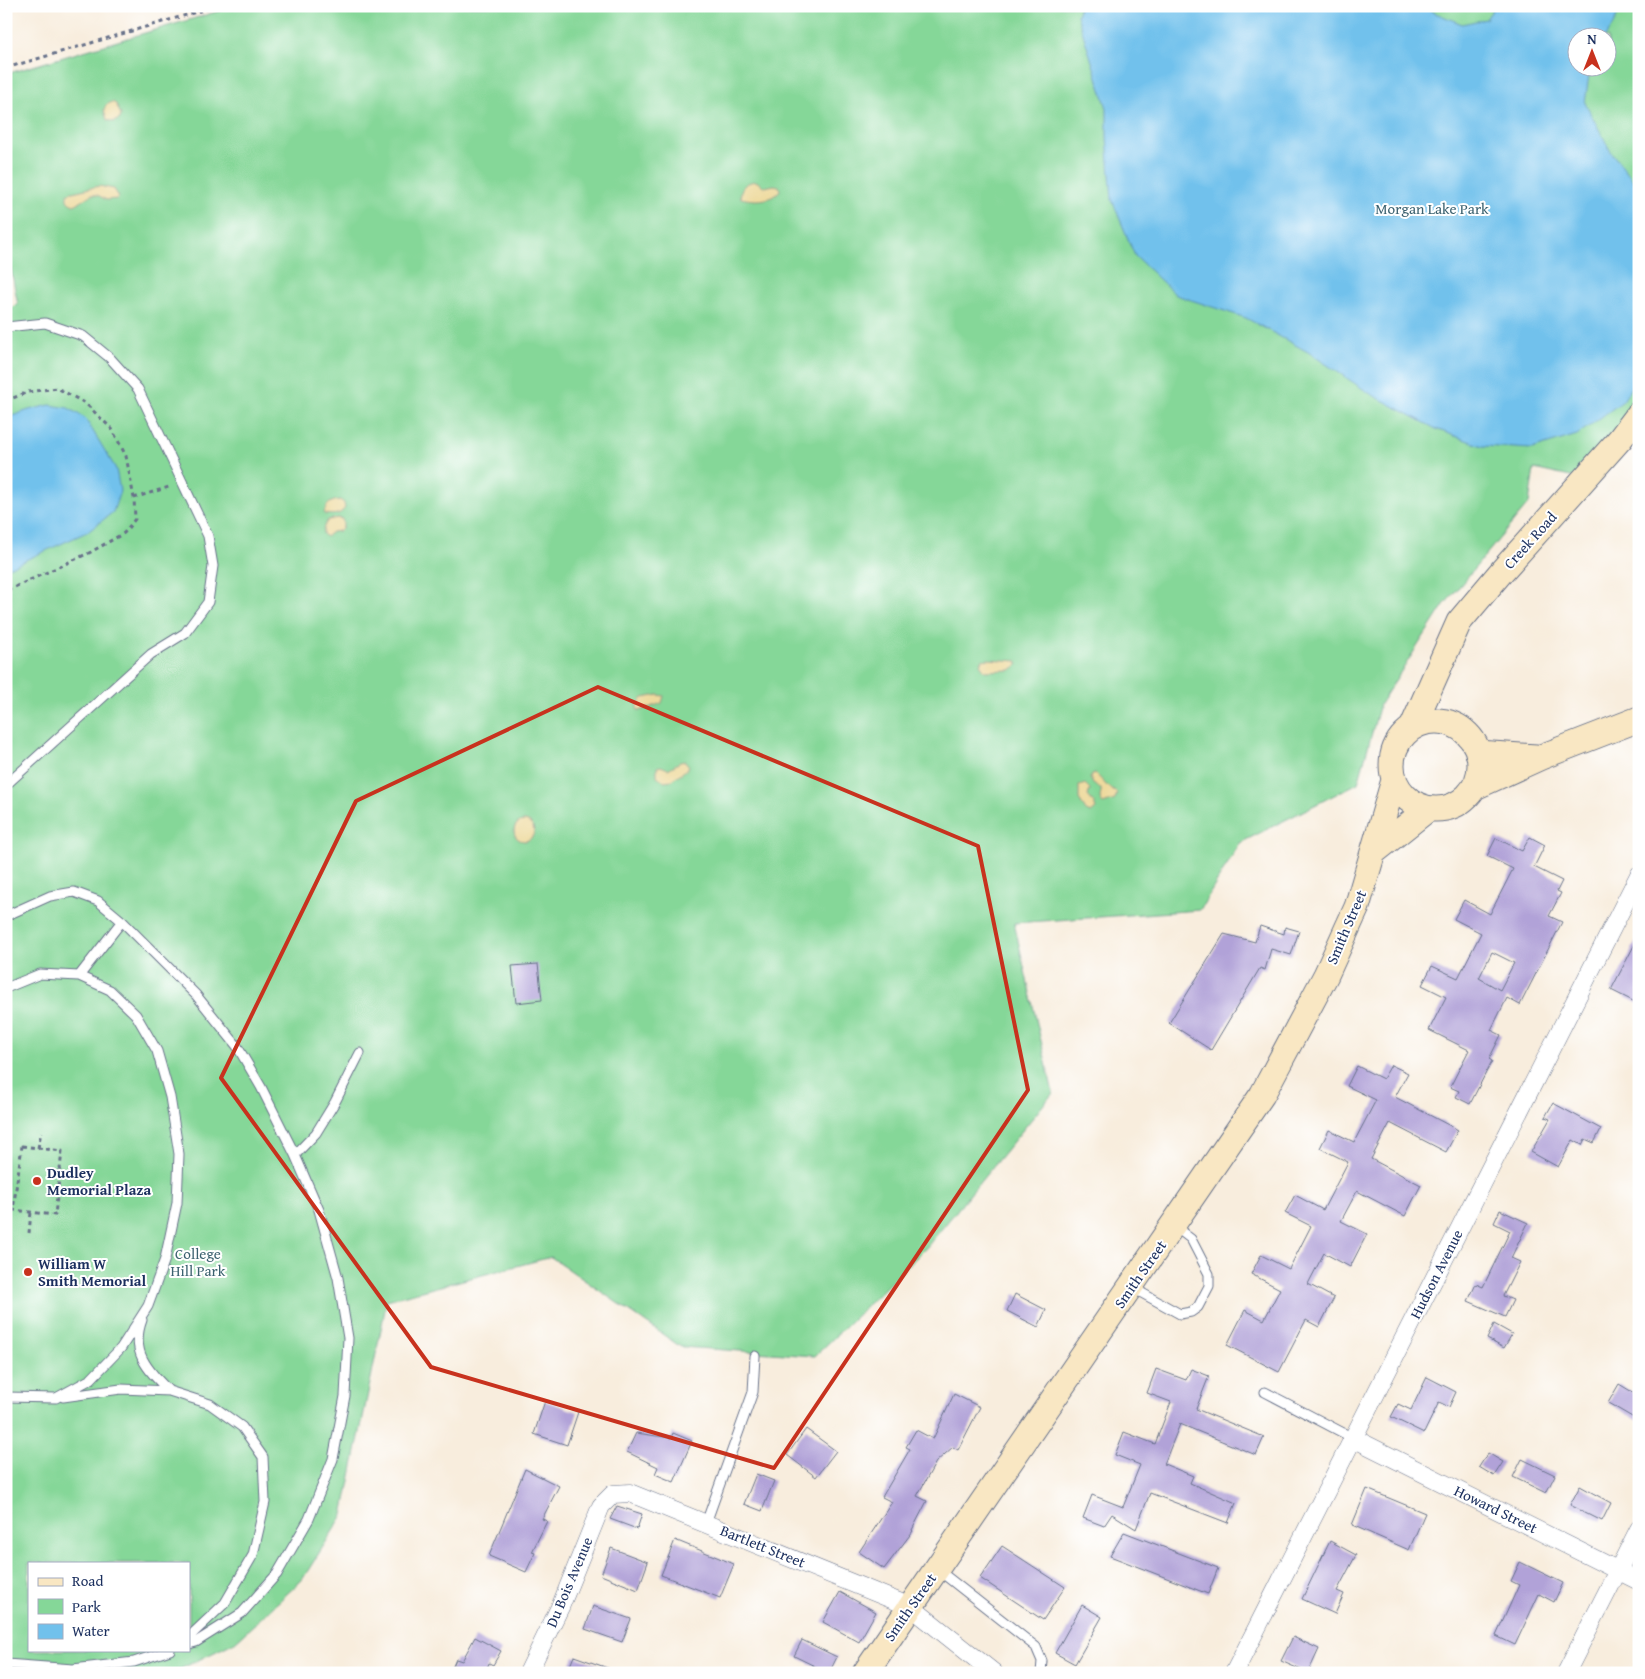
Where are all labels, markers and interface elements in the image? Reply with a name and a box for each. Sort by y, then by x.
north arrow [1568,28,1618,78]
text: N [1587,29,1597,49]
park label: Morgan Lake Park [1375,198,1489,219]
street label: Creek Road [1499,507,1561,573]
street label: Smith Street [1321,886,1371,967]
place label: Dudley Memorial Plaza [47,1162,152,1200]
marker: Dudley Memorial Plaza [31,1175,43,1187]
street label: Hudson Avenue [1405,1226,1467,1322]
street label: Smith Street [1109,1235,1172,1312]
park label: College Hill Park [171,1243,226,1281]
place label: William W Smith Memorial [38,1253,147,1291]
marker: William W Smith Memorial [22,1266,34,1278]
street label: Howard Street [1451,1480,1542,1539]
street label: Bartlett Street [717,1519,809,1573]
street label: Du Bois Avenue [541,1534,597,1630]
legend [28,1562,190,1652]
street label: Smith Street [879,1568,942,1645]
text: Road [72,1570,103,1591]
text: Park [72,1596,101,1617]
text: Water [72,1620,110,1641]

